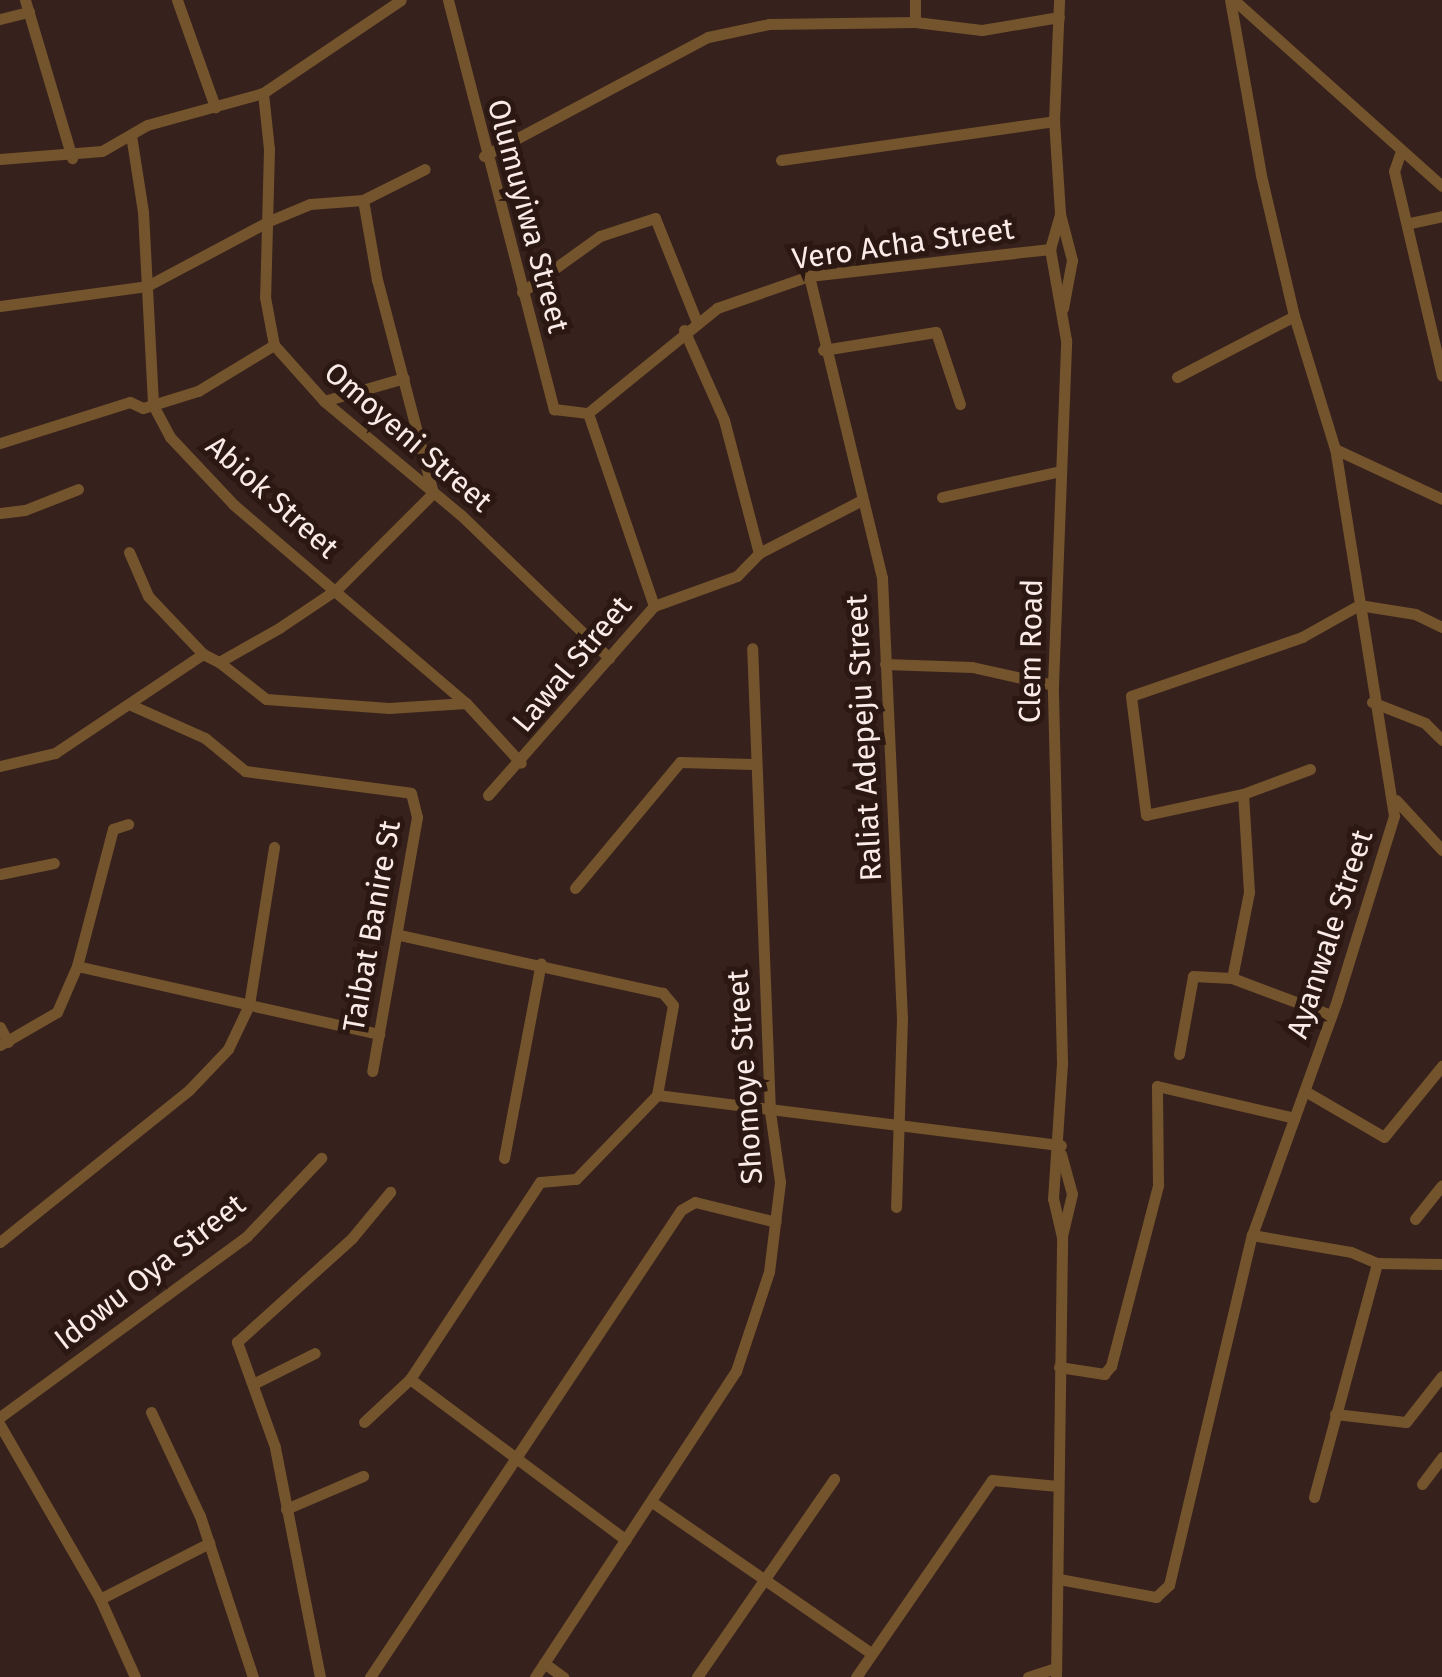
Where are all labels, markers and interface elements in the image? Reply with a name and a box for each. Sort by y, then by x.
street label: Olumuyiwa Street [480,95,576,337]
street label: Vero Acha Street [790,211,1016,277]
street label: Omoyeni Street [317,354,499,520]
street label: Abiok Street [198,428,346,566]
street label: Clem Road [1012,579,1050,723]
street label: Lawal Street [505,589,639,739]
street label: Raliat Adepeju Street [839,594,889,882]
street label: Taibat Banire St [336,817,408,1035]
street label: Ayanwale Street [1279,825,1381,1043]
street label: Shomoye Street [720,969,770,1185]
street label: Idowu Oya Street [48,1186,252,1358]

